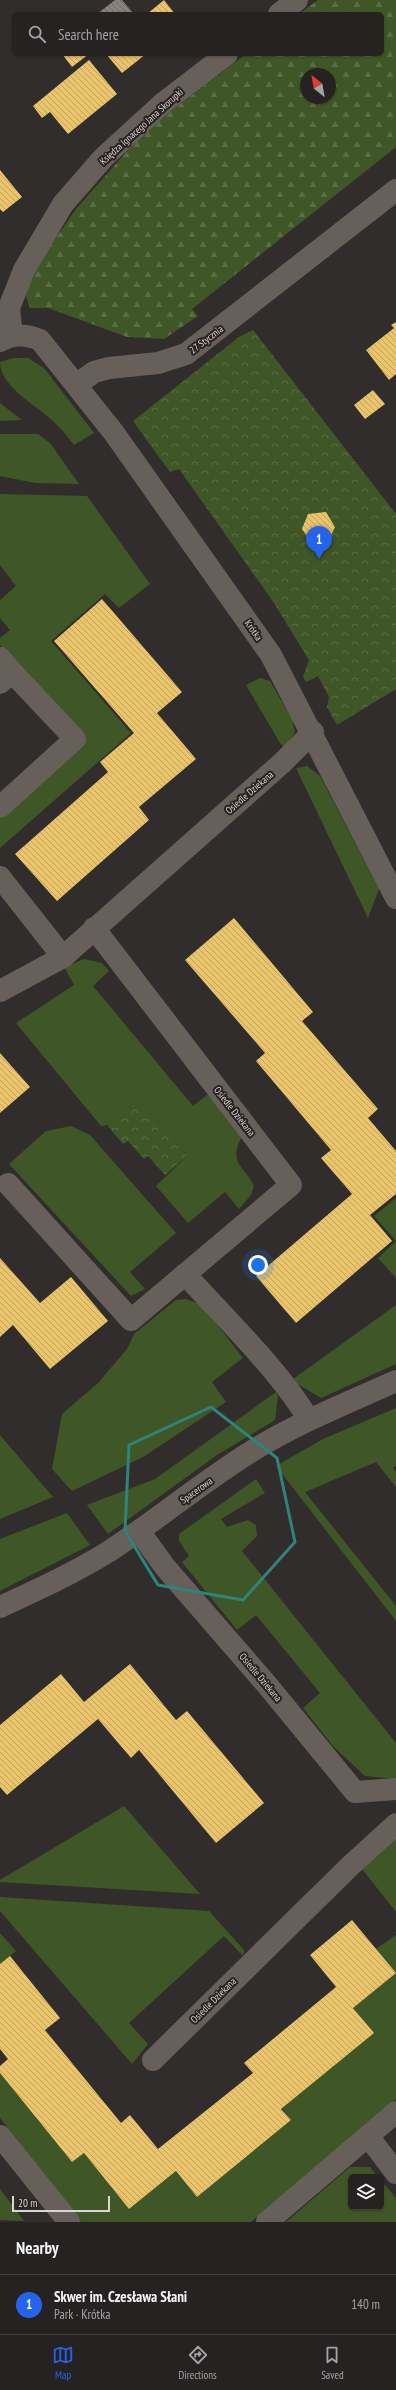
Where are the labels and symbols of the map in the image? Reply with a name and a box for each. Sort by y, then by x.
north arrow [300,68,336,104]
street label: Księdza Ignacego Jana Skorupki [97,85,186,167]
street label: 27 Stycznia [187,322,226,356]
pin: 1 [306,526,332,559]
street label: Krótka [242,617,265,643]
street label: Osiedle Dziekana [223,768,276,817]
street label: Osiedle Dziekana [211,1084,258,1139]
your location [248,1255,268,1275]
street label: Spacerowa [177,1474,215,1507]
street label: Osiedle Dziekana [237,1650,285,1704]
street label: Osiedle Dziekana [188,1975,239,2026]
scale bar [12,2194,110,2213]

